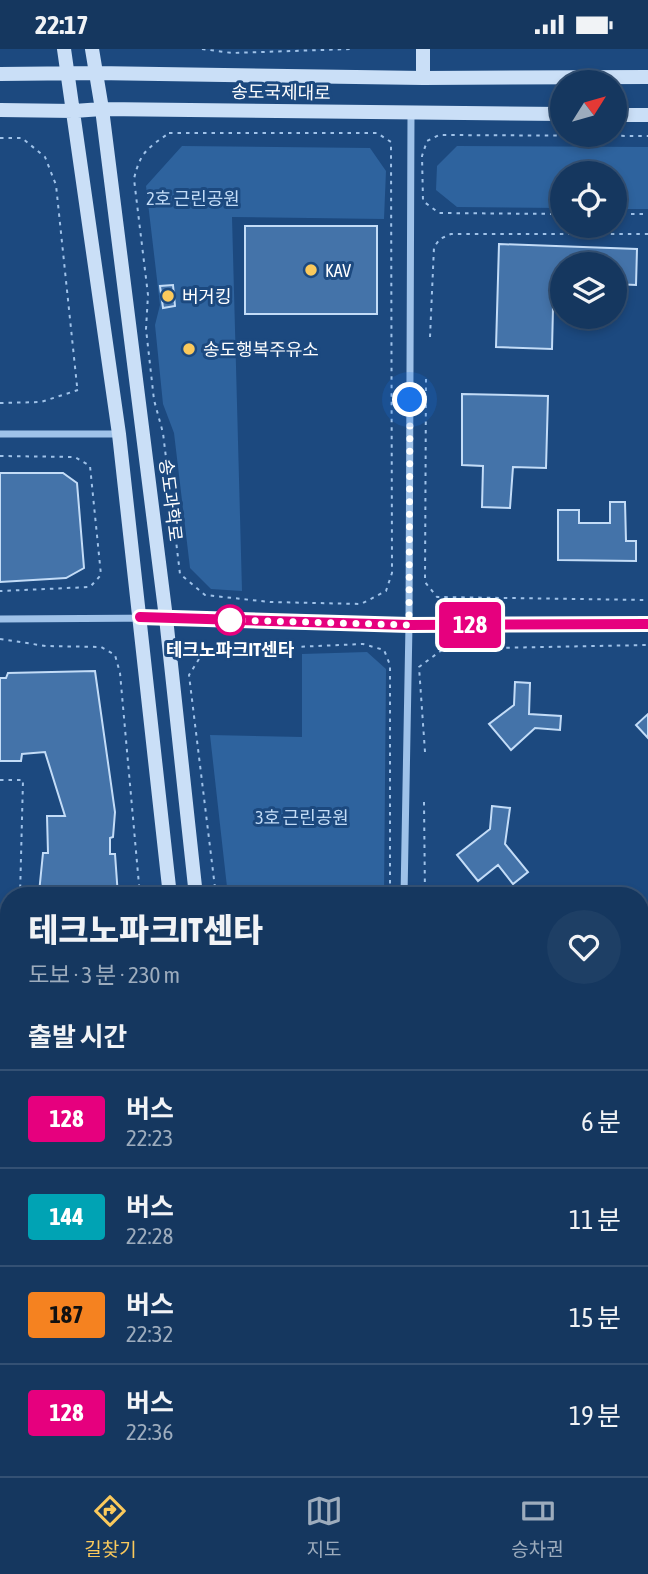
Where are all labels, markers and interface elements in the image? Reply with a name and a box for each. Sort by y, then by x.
text: 22:17 [35,10,89,40]
north arrow [550,70,626,147]
map controls [550,70,627,329]
street label: 송도국제대로 [231,81,331,103]
button: locate [550,161,627,238]
park label: 2호 근린공원 [146,188,240,209]
button: layers [550,252,627,329]
place label: KAV [325,260,351,281]
marker: KAV [303,262,319,278]
place label: 버거킹 [182,286,232,307]
marker: 버거킹 [160,288,176,304]
place label: 송도행복주유소 [203,339,319,360]
marker: 송도행복주유소 [181,341,197,357]
your location [392,382,427,417]
street label: 송도과학로 [156,458,186,542]
line badge: 128 [430,602,510,648]
marker: 테크노파크IT센타 [215,605,245,635]
text: 128 [453,611,487,638]
place label: 테크노파크IT센타 [166,639,295,660]
park label: 3호 근린공원 [255,807,349,828]
button: heart [547,910,621,984]
text: 테크노파크IT센타 [28,911,263,949]
text: 도보 · 3 분 · 230 m [28,962,180,988]
text: 출발 시간 [28,1022,127,1052]
text: 버스 [126,1094,174,1124]
text: 128 [50,1105,83,1132]
text: 6 분 [581,1107,621,1137]
text: 22:23 [126,1125,173,1151]
text: 버스 [126,1192,174,1222]
text: 144 [50,1203,83,1230]
text: 11 분 [569,1205,621,1235]
text: 22:28 [126,1223,173,1249]
text: 버스 [126,1290,174,1320]
text: 187 [50,1301,83,1328]
text: 15 분 [569,1303,621,1333]
text: 22:32 [126,1321,173,1347]
text: 버스 [126,1388,174,1418]
text: 128 [50,1399,83,1426]
text: 19 분 [569,1401,621,1431]
text: 22:36 [126,1419,173,1445]
tab: 길찾기 [84,1492,137,1561]
tab: 지도 [305,1492,343,1561]
tab: 승차권 [511,1492,564,1561]

